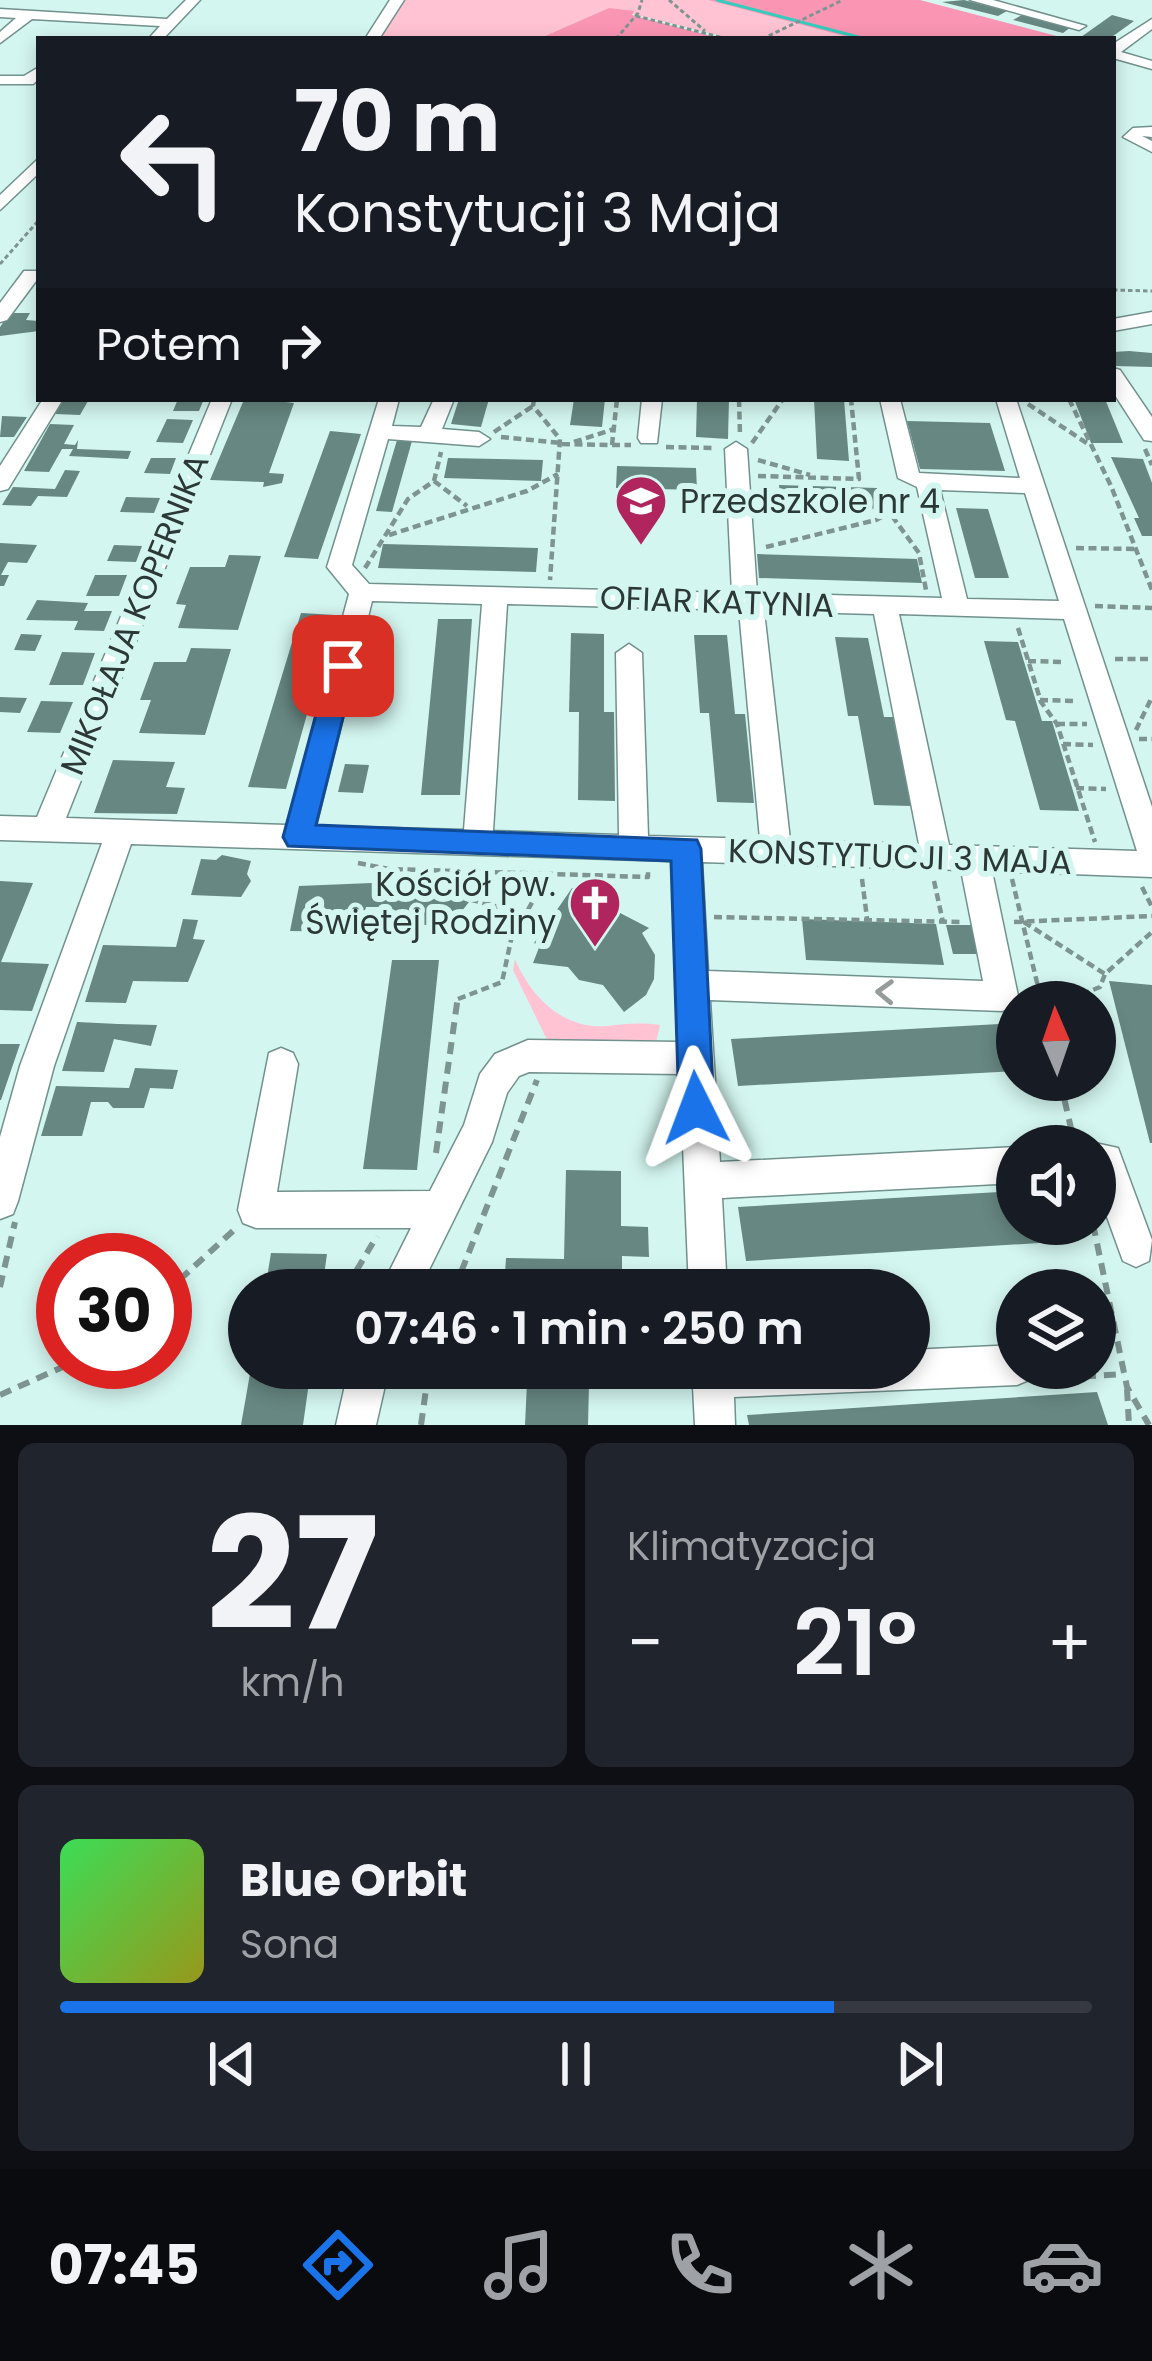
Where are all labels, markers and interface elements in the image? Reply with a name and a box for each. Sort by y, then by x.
text: 70 m [294,63,500,180]
icon: left [96,84,252,240]
text: Konstytucji 3 Maja [294,175,781,251]
icon: right [266,312,332,378]
text: Potem [96,313,242,376]
street label: MIKOŁAJA KOPERNIKA [49,447,220,782]
school or university icon: Przedszkole nr 4 [613,473,669,547]
place label: Przedszkole nr 4 [680,478,940,525]
street label: OFIAR KATYNIA [599,574,835,629]
pin [292,615,394,717]
icon: arrive [310,633,376,699]
street label: KONSTYTUCJI 3 MAJA [727,827,1073,886]
place label: Kościół pw. Świętej Rodziny [305,861,556,946]
church icon: Kościół pw. Świętej Rodziny [567,875,623,949]
one-way arrow [875,979,894,1005]
north arrow [996,981,1116,1101]
map controls [996,981,1116,1389]
position arrow [633,1045,759,1171]
button: sound [996,1125,1116,1245]
speed limit sign: 30 [36,1233,192,1389]
button: layers [996,1269,1116,1389]
text: 07:46 · 1 min · 250 m [354,1297,804,1360]
text: 27 [206,1465,379,1684]
text: Klimatyzacja [627,1519,876,1574]
text: 21° [793,1580,917,1707]
text: − [627,1597,663,1689]
text: + [1047,1597,1092,1689]
text: km/h [241,1655,344,1710]
text: Blue Orbit [240,1849,467,1912]
text: Sona [240,1917,339,1972]
icon: previous [199,2031,265,2097]
icon: pause [543,2031,609,2097]
icon: next [887,2031,953,2097]
icon: directions [296,2223,380,2307]
icon: music [477,2223,561,2307]
icon: phone [658,2223,742,2307]
icon: climate [839,2223,923,2307]
icon: car [1020,2223,1104,2307]
text: 07:45 [48,2227,200,2303]

